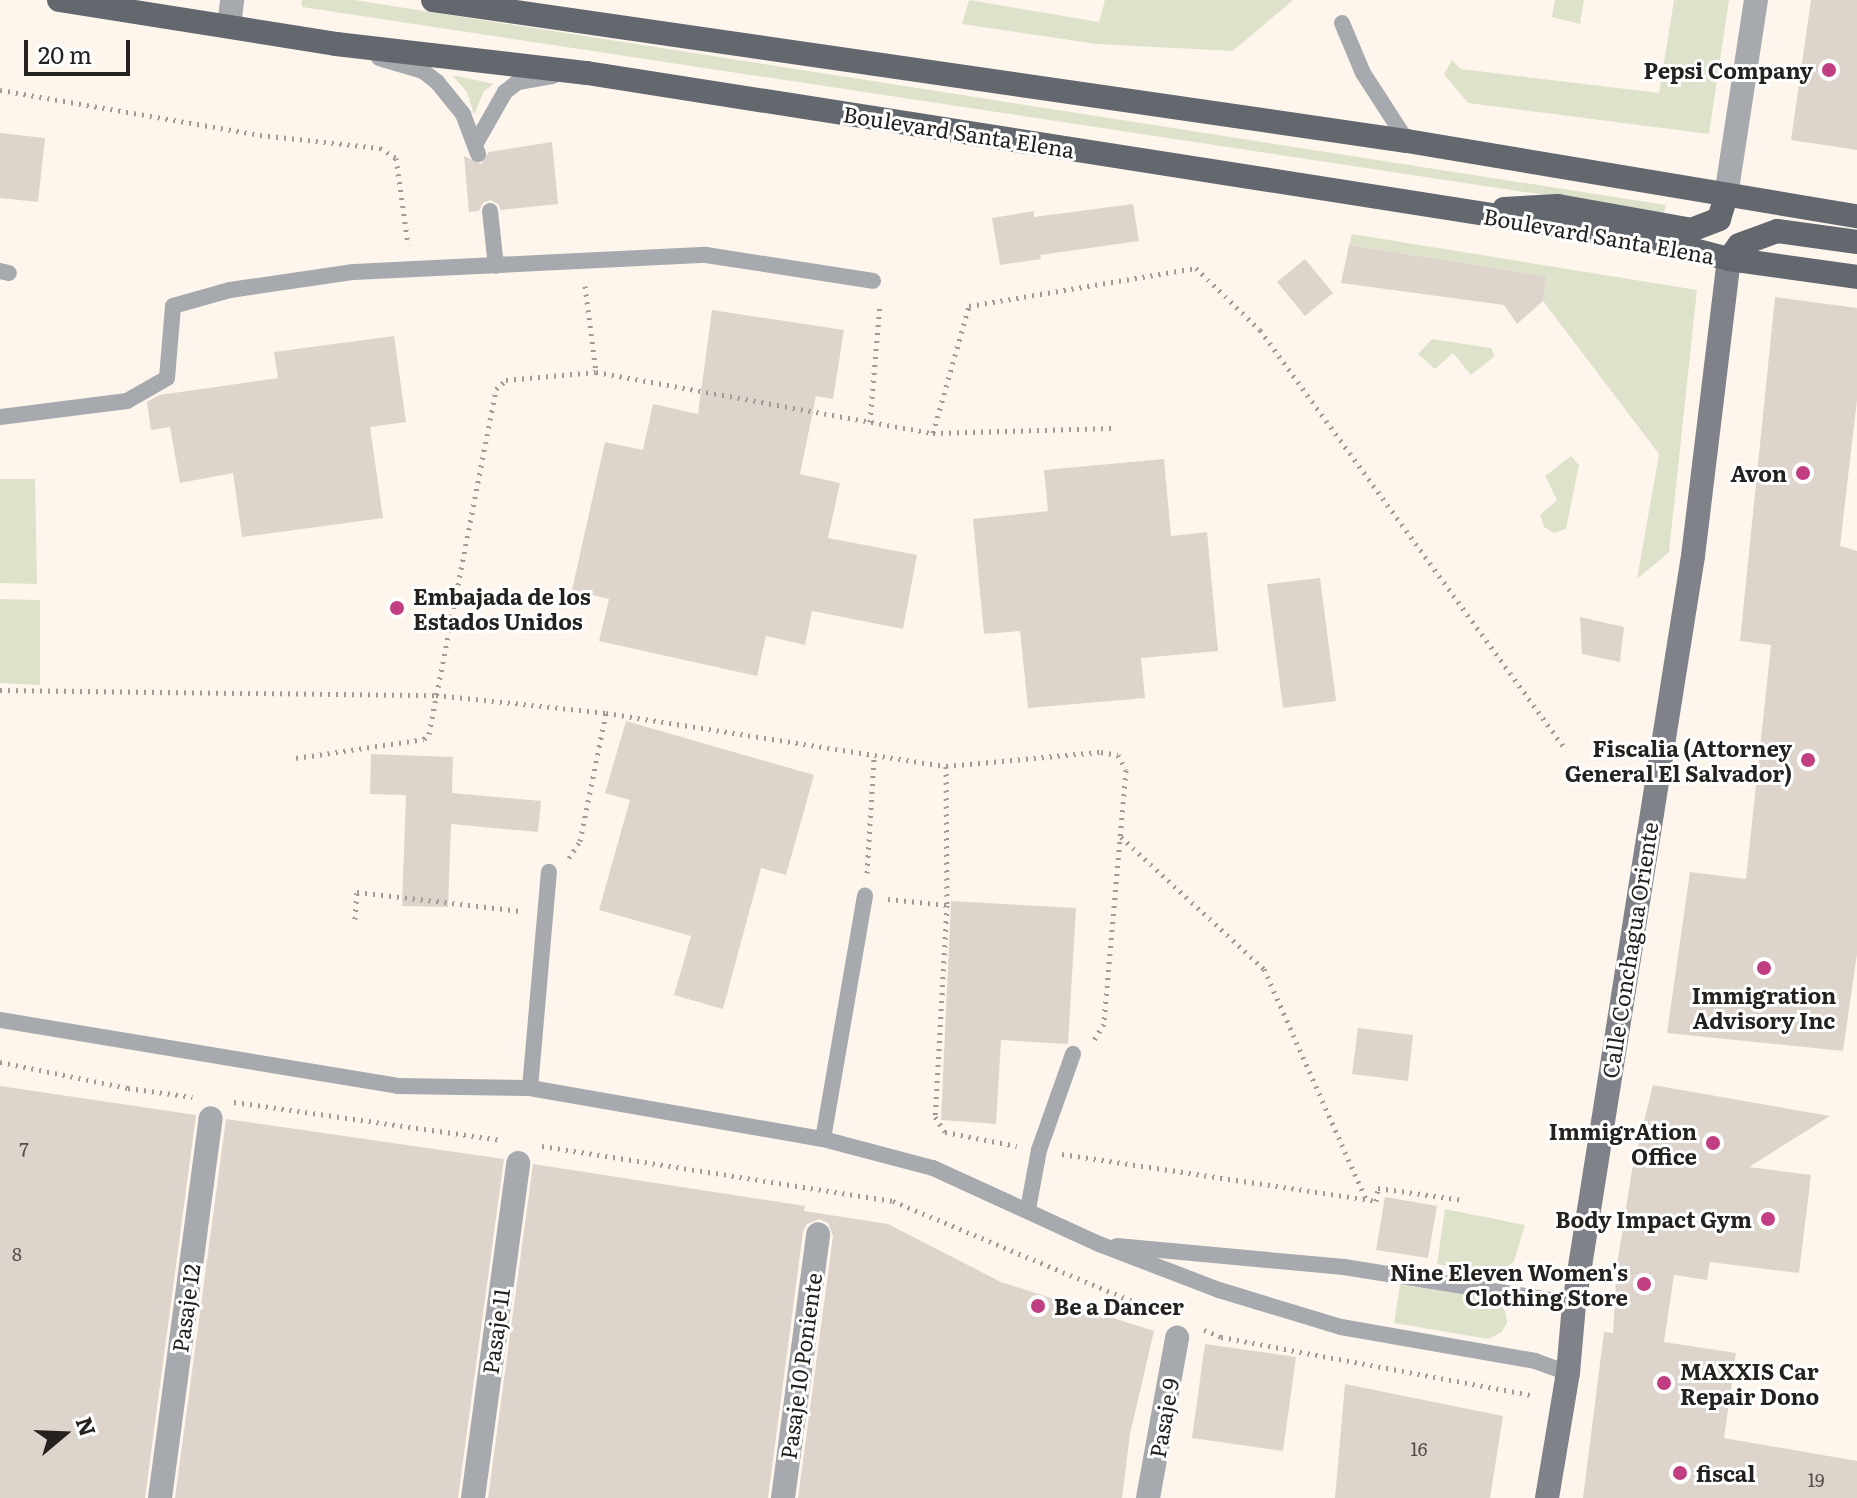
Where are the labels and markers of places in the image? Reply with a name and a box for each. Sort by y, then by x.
place label: Pepsi Company [1644,57,1813,83]
marker: Pepsi Company [1820,61,1838,79]
place label: Avon [1730,460,1787,486]
marker: Avon [1794,464,1812,482]
place label: Embajada de los Estados Unidos [413,582,591,634]
marker: Embajada de los Estados Unidos [388,599,406,617]
place label: Fiscalia (Attorney General El Salvador) [1565,734,1792,786]
marker: Fiscalia (Attorney General El Salvador) [1799,751,1817,769]
marker: Immigration Advisory Inc [1755,959,1773,977]
place label: Immigration Advisory Inc [1692,981,1836,1032]
place label: ImmigrAtion Office [1549,1117,1697,1168]
marker: ImmigrAtion Office [1704,1134,1722,1152]
place label: Body Impact Gym [1555,1206,1752,1232]
marker: Body Impact Gym [1759,1210,1777,1228]
place label: Nine Eleven Women's Clothing Store [1390,1258,1628,1310]
marker: Nine Eleven Women's Clothing Store [1635,1275,1653,1293]
place label: Be a Dancer [1054,1293,1184,1319]
marker: Be a Dancer [1029,1297,1047,1315]
place label: MAXXIS Car Repair Dono [1680,1357,1819,1408]
marker: MAXXIS Car Repair Dono [1655,1374,1673,1392]
place label: fiscal [1696,1460,1756,1486]
marker: fiscal [1671,1464,1689,1482]

